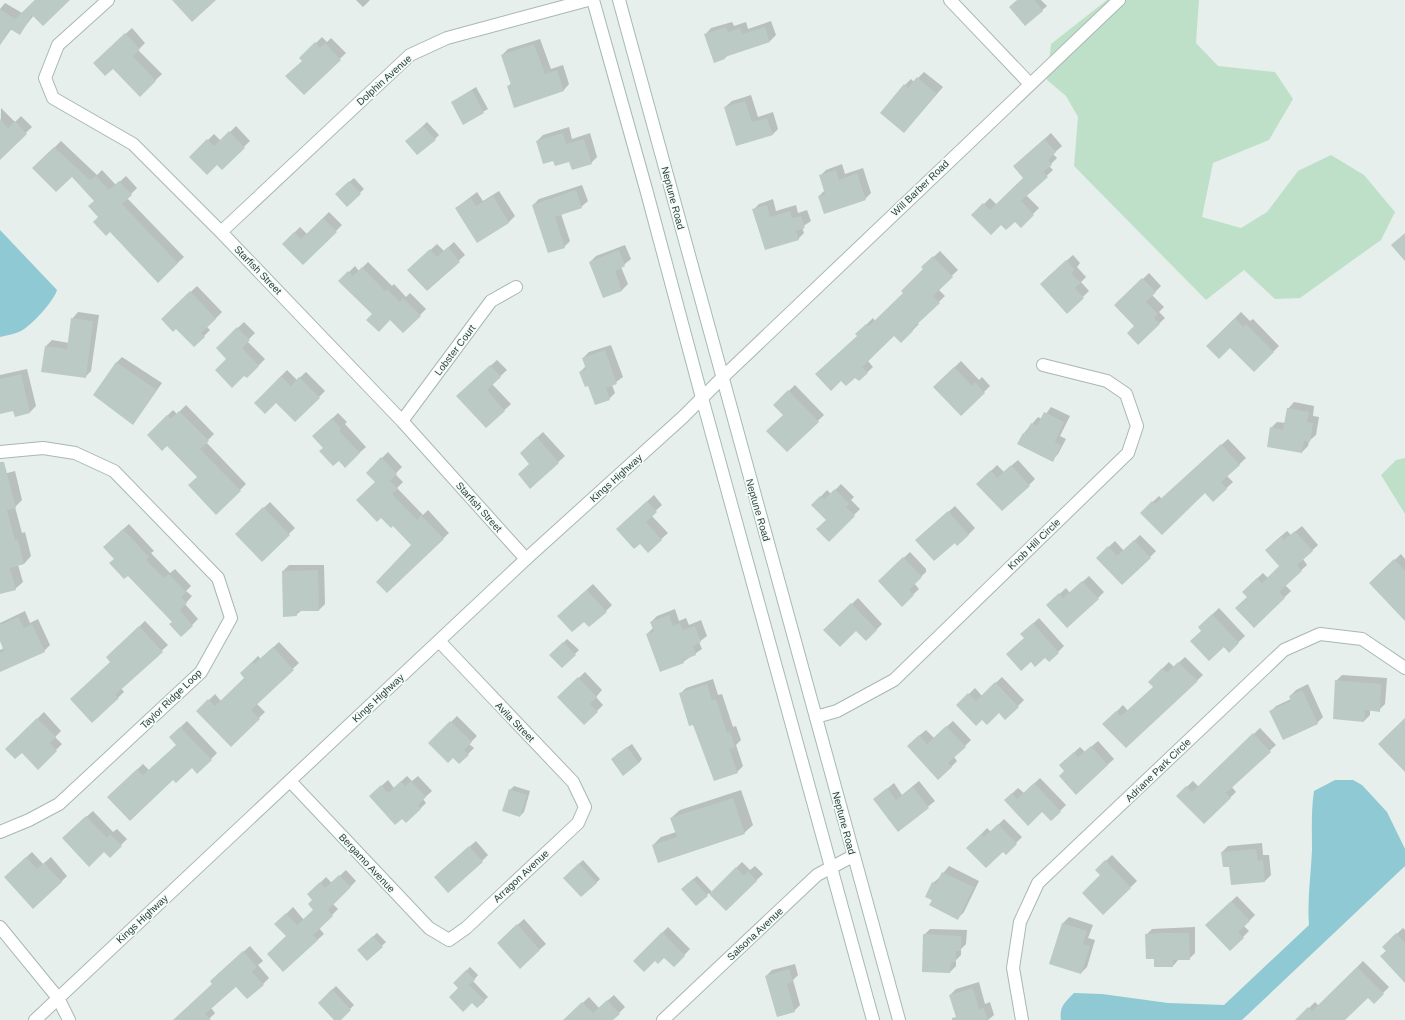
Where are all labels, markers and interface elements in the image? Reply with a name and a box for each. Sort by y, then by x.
street label: Dolphin Avenue [354,52,414,107]
street label: Will Barber Road [889,158,951,218]
street label: Neptune Road [659,165,687,231]
street label: Starfish Street [232,243,284,297]
street label: Lobster Court [432,322,478,378]
street label: Kings Highway [588,452,644,504]
street label: Neptune Road [744,477,772,543]
street label: Starfish Street [454,480,504,534]
street label: Knob Hill Circle [1006,516,1063,572]
street label: Taylor Ridge Loop [138,667,204,731]
street label: Kings Highway [350,671,406,725]
street label: Avila Street [493,700,537,744]
street label: Adriane Park Circle [1123,736,1193,804]
street label: Neptune Road [830,790,858,856]
street label: Bergamo Avenue [337,831,397,895]
street label: Arragon Avenue [491,847,551,904]
street label: Kings Highway [114,892,170,946]
street label: Salsona Avenue [725,905,785,963]

